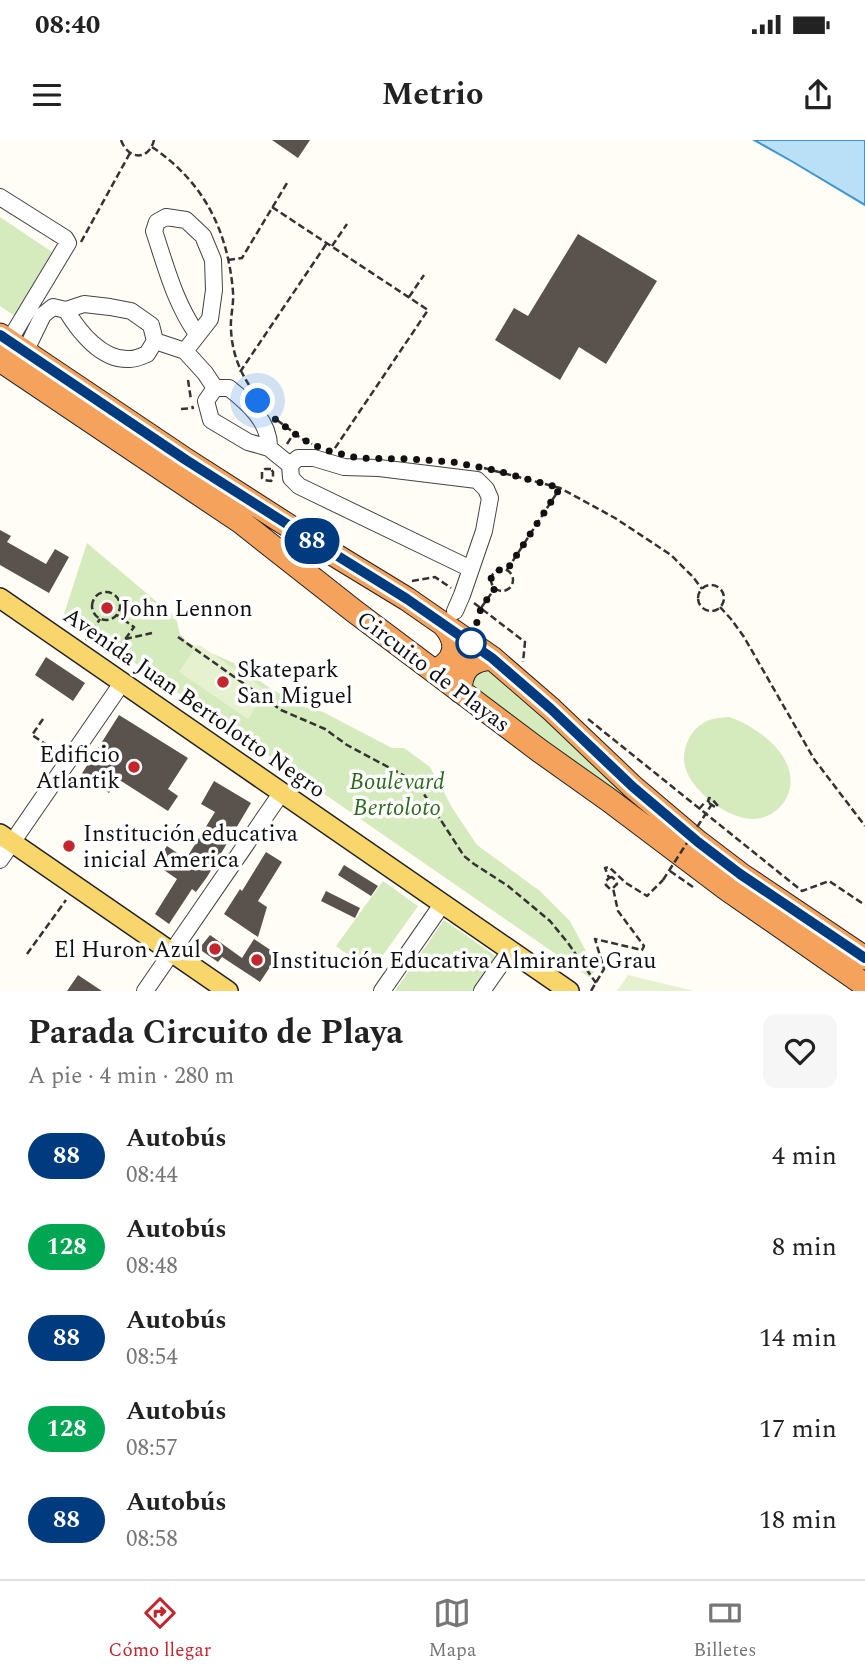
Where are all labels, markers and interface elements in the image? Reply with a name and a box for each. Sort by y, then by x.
text: 08:40 [35,5,100,45]
text: Metrio [382,70,483,119]
icon: menu [28,76,66,114]
icon: share [799,76,837,114]
your location [240,383,275,418]
line badge: 88 [280,518,344,564]
text: 88 [299,523,325,559]
place label: John Lennon [121,592,253,627]
street label: Avenida Juan Bertolotto Negro [55,599,333,808]
marker: John Lennon [99,600,115,616]
street label: Circuito de Playas [349,603,518,742]
unlabelled marker [456,628,486,658]
place label: Skatepark San Miguel [237,653,353,714]
marker: Skatepark San Miguel [215,674,231,690]
place label: Edificio Atlantik [36,738,120,799]
marker: Edificio Atlantik [126,759,142,775]
park label: Boulevard Bertoloto [349,765,445,826]
place label: Institución educativa inicial America [83,817,298,878]
marker: Institución educativa inicial America [61,838,77,854]
place label: El Huron Azul [54,933,201,968]
marker: El Huron Azul [207,941,223,957]
place label: Institución Educativa Almirante Grau [271,944,657,979]
marker: Institución Educativa Almirante Grau [249,952,265,968]
text: Parada Circuito de Playa [28,1008,403,1058]
button: heart [763,1014,837,1088]
text: A pie · 4 min · 280 m [28,1059,234,1094]
text: Autobús [126,1118,227,1158]
text: 4 min [772,1136,837,1176]
text: 88 [53,1138,80,1174]
text: 08:44 [126,1158,178,1193]
text: Autobús [126,1209,227,1249]
text: 8 min [772,1227,837,1267]
text: 128 [46,1229,87,1265]
text: 08:48 [126,1249,178,1284]
text: Autobús [126,1300,227,1340]
text: 14 min [759,1318,837,1358]
text: 88 [53,1320,80,1356]
text: 08:54 [126,1340,178,1375]
text: Autobús [126,1391,227,1431]
text: 17 min [759,1409,837,1449]
text: 128 [46,1411,87,1447]
text: 08:57 [126,1431,178,1466]
text: Autobús [126,1482,227,1522]
text: 18 min [759,1500,837,1540]
text: 88 [53,1502,80,1538]
text: 08:58 [126,1522,178,1557]
tab: Cómo llegar [109,1594,211,1665]
tab: Mapa [429,1594,476,1665]
tab: Billetes [693,1594,756,1665]

